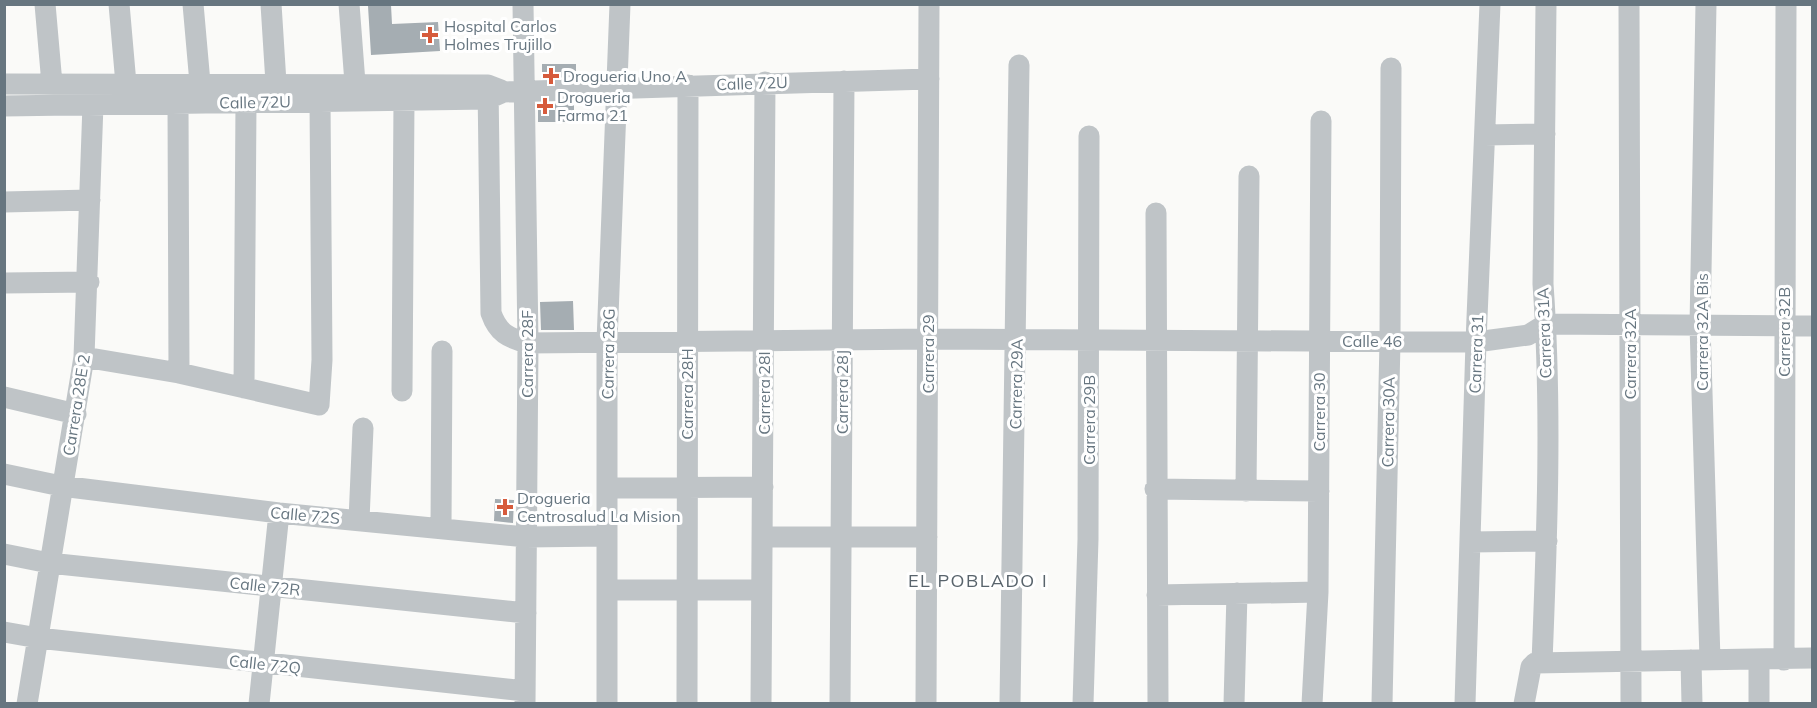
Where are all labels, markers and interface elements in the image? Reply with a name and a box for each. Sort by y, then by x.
place label: Hospital Carlos Holmes Trujillo [444,16,557,54]
marker: Hospital Carlos Holmes Trujillo [421,26,439,44]
place label: Drogueria Uno A [563,66,687,86]
marker: Drogueria Uno A [544,69,558,83]
street label: Calle 72U [716,72,788,94]
place label: Drogueria Farma 21 [557,87,631,125]
street label: Calle 72U [219,91,291,113]
marker: Drogueria Farma 21 [538,99,552,113]
street label: Carrera 32A Bis [1692,273,1712,391]
street label: Carrera 31A [1532,287,1556,379]
street label: Carrera 32B [1774,287,1794,377]
street label: Carrera 28G [597,308,619,400]
street label: Carrera 32A [1620,308,1640,399]
street label: Carrera 28F [517,310,537,398]
street label: Carrera 29 [918,314,938,394]
street label: Carrera 31 [1465,314,1487,394]
street label: Calle 46 [1342,331,1402,351]
street label: Carrera 29A [1005,338,1027,430]
street label: Carrera 28H [677,348,697,440]
street label: Carrera 28J [832,350,852,434]
street label: Carrera 28I [754,351,774,435]
street label: Carrera 28E 2 [58,353,94,457]
street label: Carrera 30 [1309,372,1329,452]
street label: Carrera 29B [1079,375,1099,465]
street label: Carrera 30A [1377,376,1399,468]
place label: Drogueria Centrosalud La Mision [517,488,681,526]
marker: Drogueria Centrosalud La Mision [498,500,512,514]
street label: Calle 72S [269,502,341,528]
district label: EL POBLADO I [908,569,1048,592]
street label: Calle 72R [229,572,301,600]
street label: Calle 72Q [228,650,302,678]

